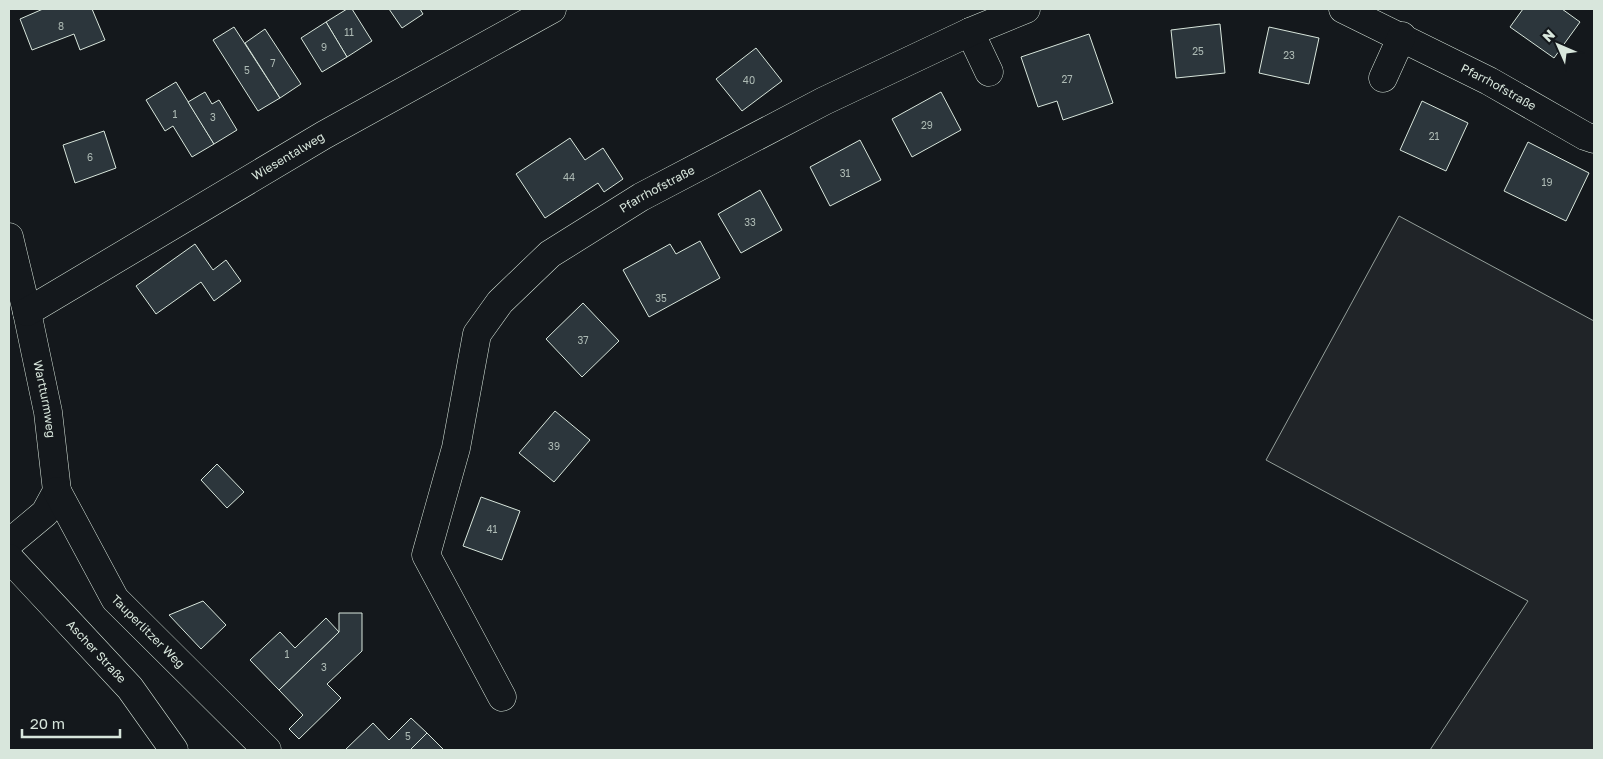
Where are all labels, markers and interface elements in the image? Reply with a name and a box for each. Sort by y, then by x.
house number: 8 [58,20,64,32]
north arrow [1533,20,1583,70]
house number: 11 [344,26,354,38]
text: N [1539,26,1558,45]
house number: 9 [321,41,327,53]
house number: 25 [1192,45,1204,57]
house number: 23 [1283,49,1295,61]
house number: 7 [270,57,276,69]
street label: Pfarrhofstraße [1458,60,1539,113]
house number: 5 [244,64,250,76]
house number: 27 [1061,73,1073,85]
house number: 40 [743,74,755,86]
house number: 1 [173,108,178,120]
house number: 3 [210,111,216,123]
house number: 29 [921,119,933,131]
street label: Wiesentalweg [249,129,327,183]
house number: 21 [1429,130,1439,142]
house number: 6 [87,151,93,163]
street label: Pfarrhofstraße [616,162,697,216]
house number: 31 [840,167,850,179]
house number: 44 [563,171,575,183]
house number: 19 [1542,176,1552,188]
house number: 33 [744,216,756,228]
house number: 35 [655,292,667,304]
house number: 37 [577,334,589,346]
street label: Wartturmweg [30,359,59,439]
house number: 39 [548,440,560,452]
house number: 41 [487,523,498,535]
street label: Tauperlitzer Weg [108,592,188,671]
street label: Ascher Straße [64,617,130,686]
house number: 1 [285,648,290,660]
house number: 3 [321,661,327,673]
scale bar [22,706,120,738]
text: 20 m [30,714,65,732]
house number: 5 [405,730,411,742]

